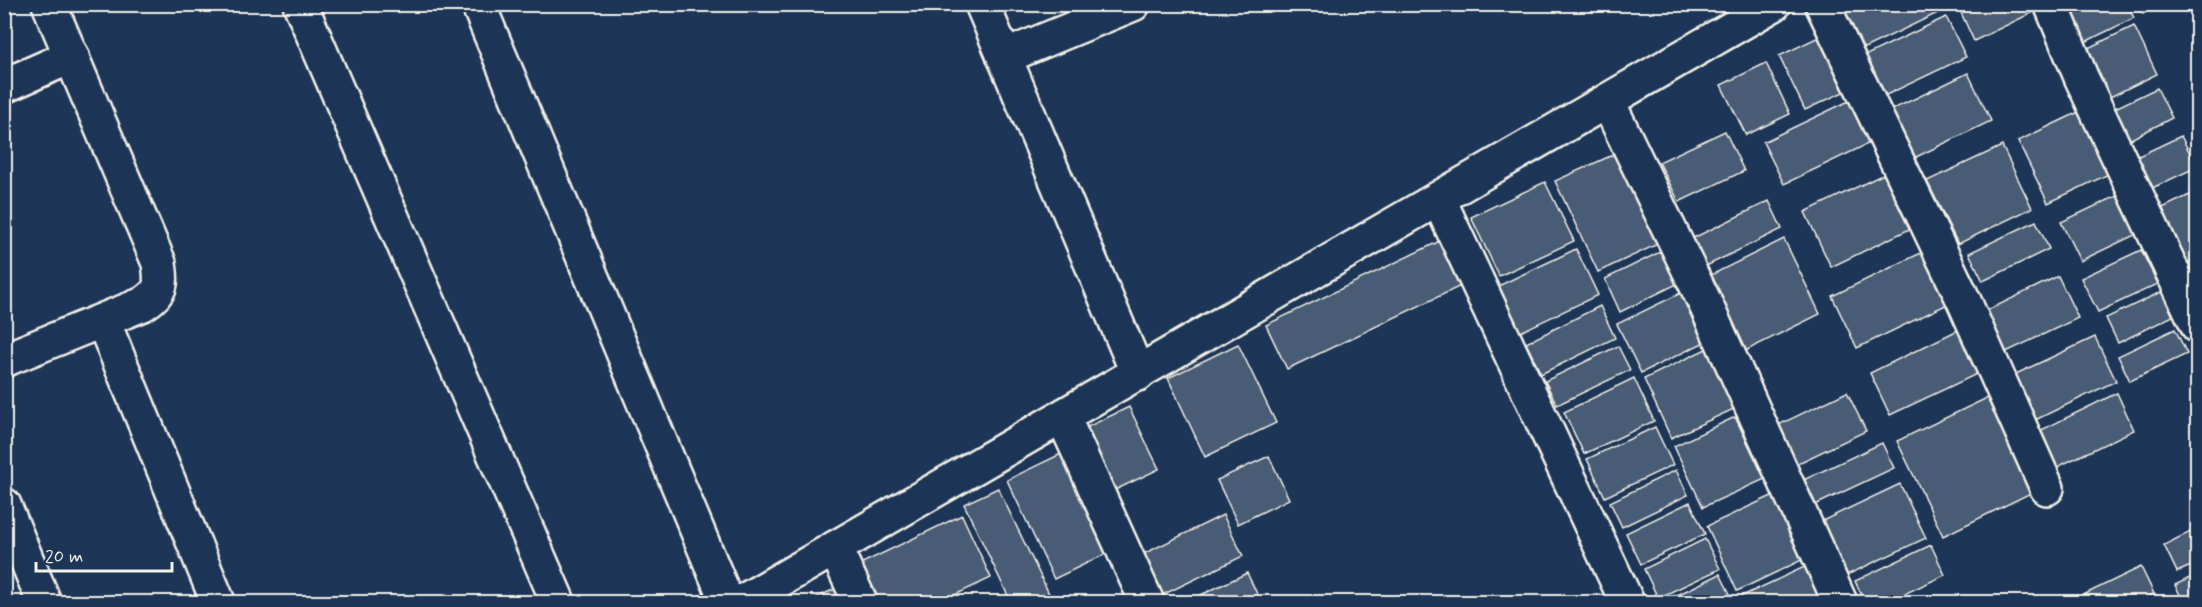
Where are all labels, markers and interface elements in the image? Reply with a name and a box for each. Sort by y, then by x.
scale bar [36,535,172,573]
text: 20 m [45,545,83,569]

